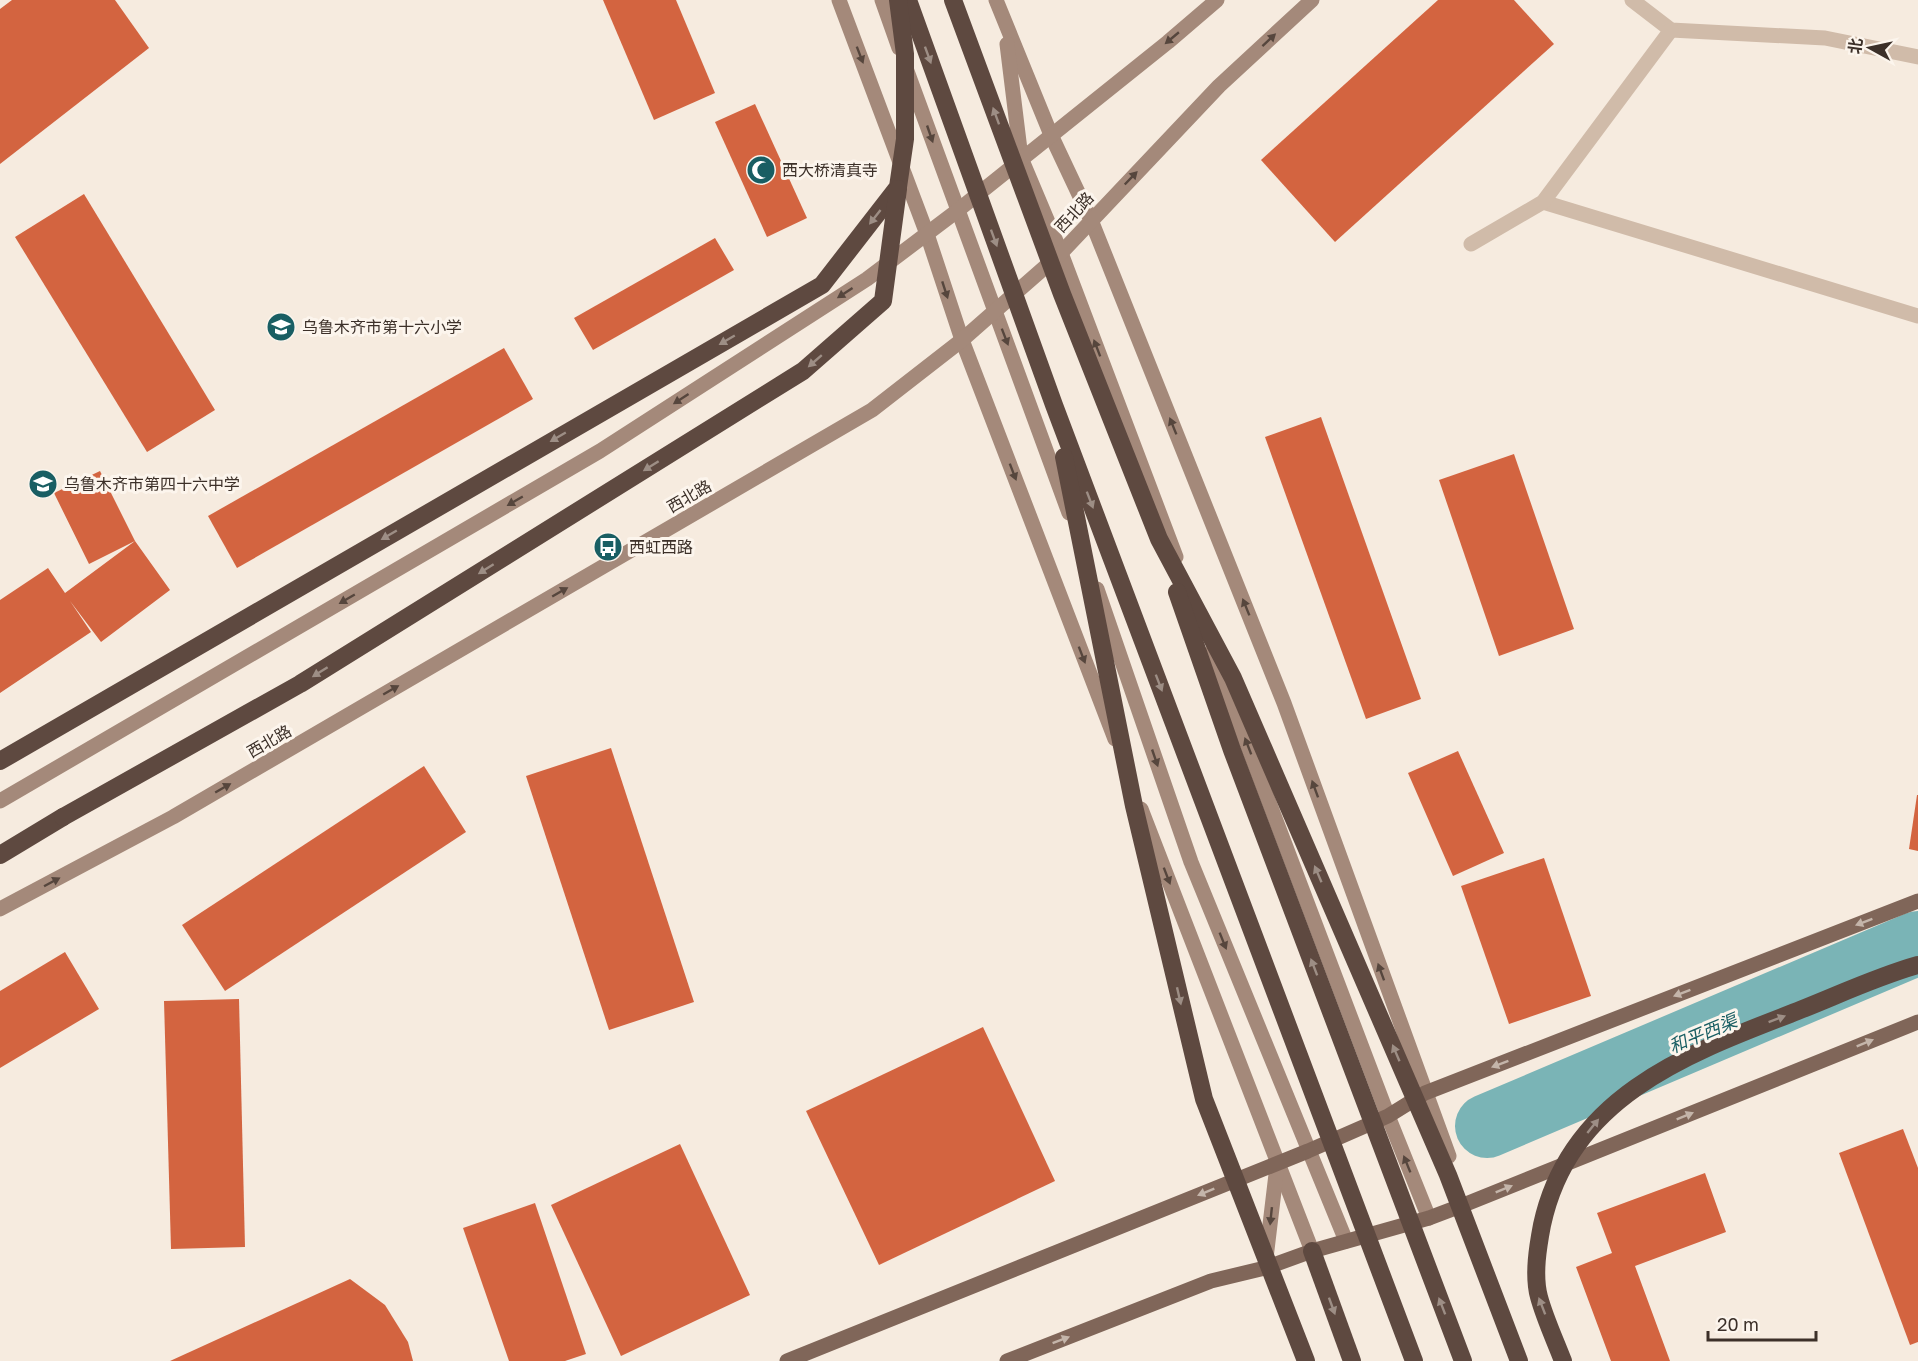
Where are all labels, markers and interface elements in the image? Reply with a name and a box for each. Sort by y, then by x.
north arrow [1840,18,1900,78]
one-way arrow [1164,32,1180,45]
one-way arrow [1261,34,1276,47]
text: 北 [1844,37,1866,55]
one-way arrow [855,46,865,64]
one-way arrow [923,46,933,64]
one-way arrow [990,107,1000,125]
one-way arrow [925,125,935,143]
mosque icon: 西大桥清真寺 [745,154,777,186]
place label: 西大桥清真寺 [782,160,878,180]
one-way arrow [1124,170,1138,185]
street label: 西北路 [1050,188,1098,236]
one-way arrow [869,210,881,225]
one-way arrow [989,230,999,248]
one-way arrow [941,281,950,299]
one-way arrow [837,287,853,298]
school or university icon: 乌鲁木齐市第十六小学 [265,311,297,343]
place label: 乌鲁木齐市第十六小学 [302,317,462,337]
one-way arrow [1000,328,1010,346]
one-way arrow [719,334,735,345]
one-way arrow [1091,339,1101,357]
one-way arrow [808,354,823,367]
one-way arrow [673,393,690,404]
one-way arrow [1168,417,1177,435]
one-way arrow [549,432,566,442]
one-way arrow [643,460,659,471]
one-way arrow [1008,464,1018,482]
school or university icon: 乌鲁木齐市第四十六中学 [27,468,59,500]
place label: 乌鲁木齐市第四十六中学 [64,474,240,494]
street label: 西北路 [663,475,715,517]
one-way arrow [1085,492,1095,510]
one-way arrow [507,495,523,506]
one-way arrow [381,529,398,539]
bus stop icon: 西虹西路 [592,531,624,563]
place label: 西虹西路 [629,537,693,557]
one-way arrow [478,563,494,575]
one-way arrow [552,587,569,597]
one-way arrow [339,593,355,604]
one-way arrow [1241,598,1250,616]
one-way arrow [1077,646,1087,664]
one-way arrow [312,666,328,677]
one-way arrow [1154,674,1164,692]
one-way arrow [383,685,400,695]
street label: 西北路 [243,720,295,762]
one-way arrow [1242,737,1252,755]
one-way arrow [1151,749,1161,767]
one-way arrow [1310,780,1320,798]
one-way arrow [215,783,231,794]
one-way arrow [1313,865,1323,883]
one-way arrow [1163,867,1172,885]
one-way arrow [44,877,61,887]
one-way arrow [1854,917,1872,927]
one-way arrow [1218,932,1228,950]
one-way arrow [1308,957,1318,975]
one-way arrow [1376,963,1386,981]
one-way arrow [1175,987,1184,1006]
one-way arrow [1673,989,1691,998]
water label: 和平西渠 [1665,1008,1743,1057]
one-way arrow [1768,1013,1786,1023]
one-way arrow [1857,1038,1875,1048]
one-way arrow [1391,1045,1400,1062]
one-way arrow [1491,1059,1509,1069]
one-way arrow [1676,1111,1694,1121]
one-way arrow [1586,1118,1599,1134]
one-way arrow [1402,1154,1412,1172]
one-way arrow [1495,1184,1513,1193]
one-way arrow [1197,1187,1215,1197]
one-way arrow [1266,1206,1276,1225]
one-way arrow [1327,1297,1337,1315]
one-way arrow [1437,1297,1446,1315]
one-way arrow [1537,1297,1547,1315]
scale bar [1708,1304,1816,1342]
text: 20 m [1717,1313,1759,1335]
one-way arrow [1053,1335,1071,1345]

